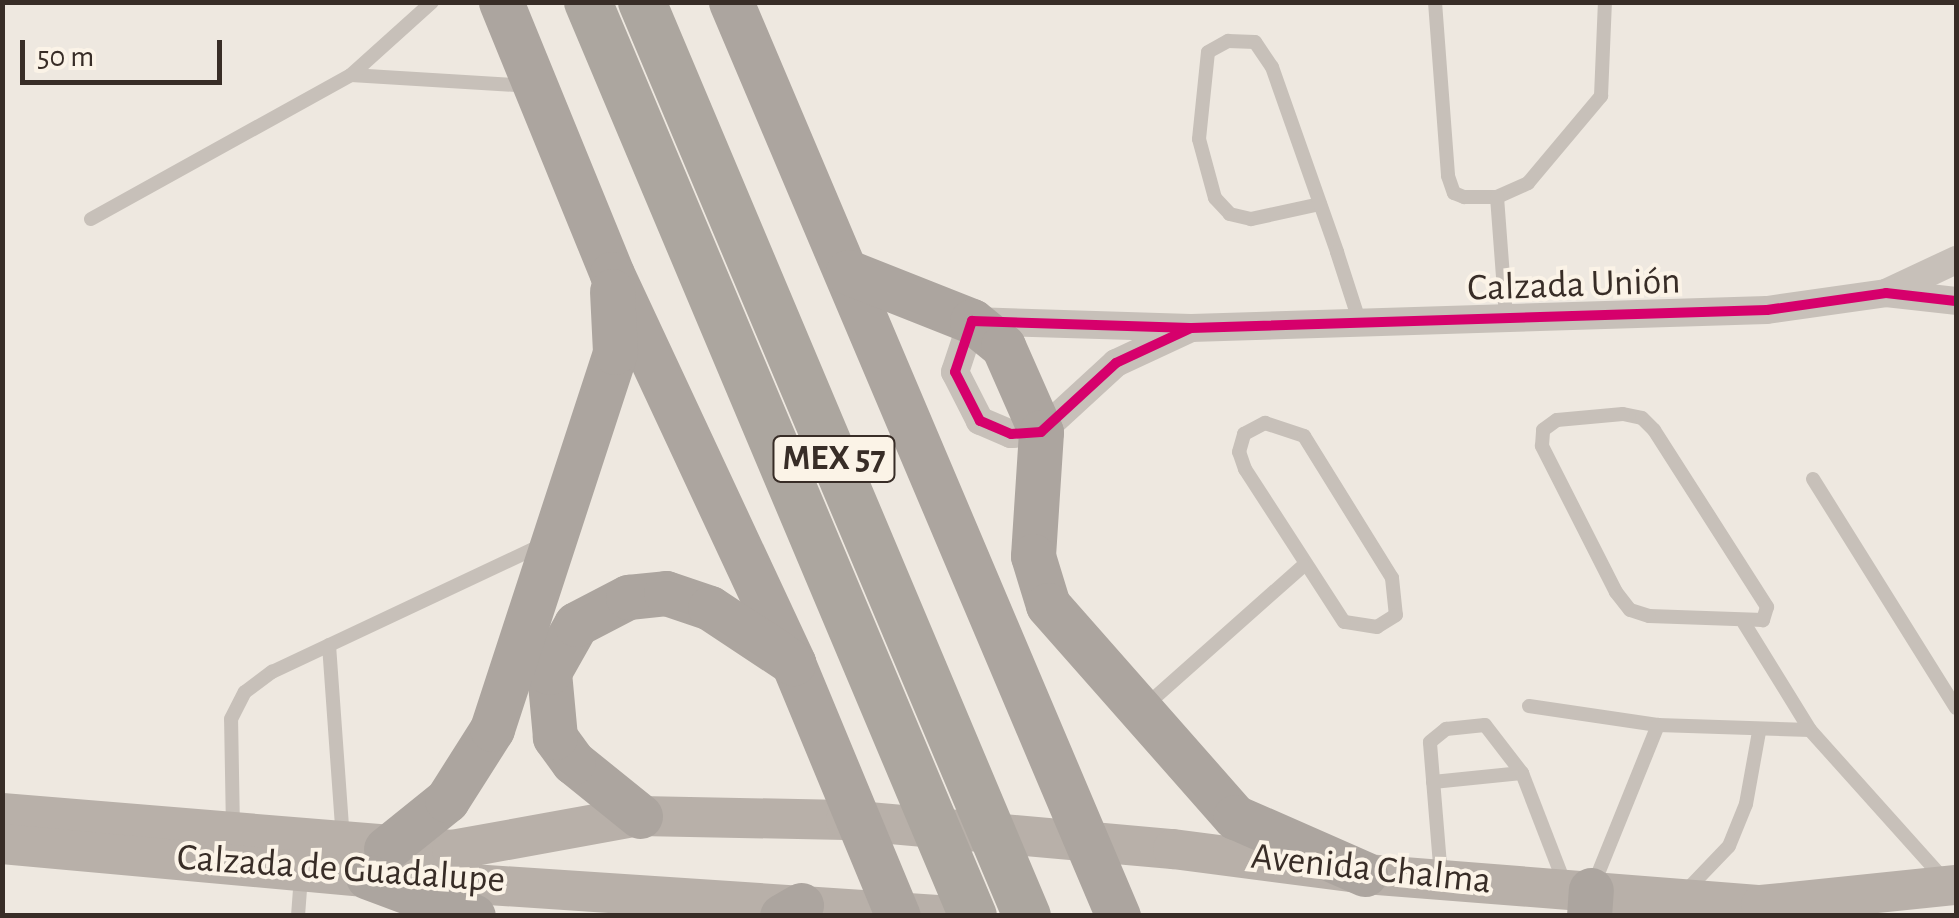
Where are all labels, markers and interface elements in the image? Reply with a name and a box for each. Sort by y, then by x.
scale bar [25,20,228,82]
text: 50 m [37,42,94,72]
street label: Calzada Unión [1467,259,1681,313]
road number: MEX 57 [772,429,896,489]
street label: Avenida Chalma [1249,835,1493,905]
street label: Calzada de Guadalupe [175,836,507,904]

